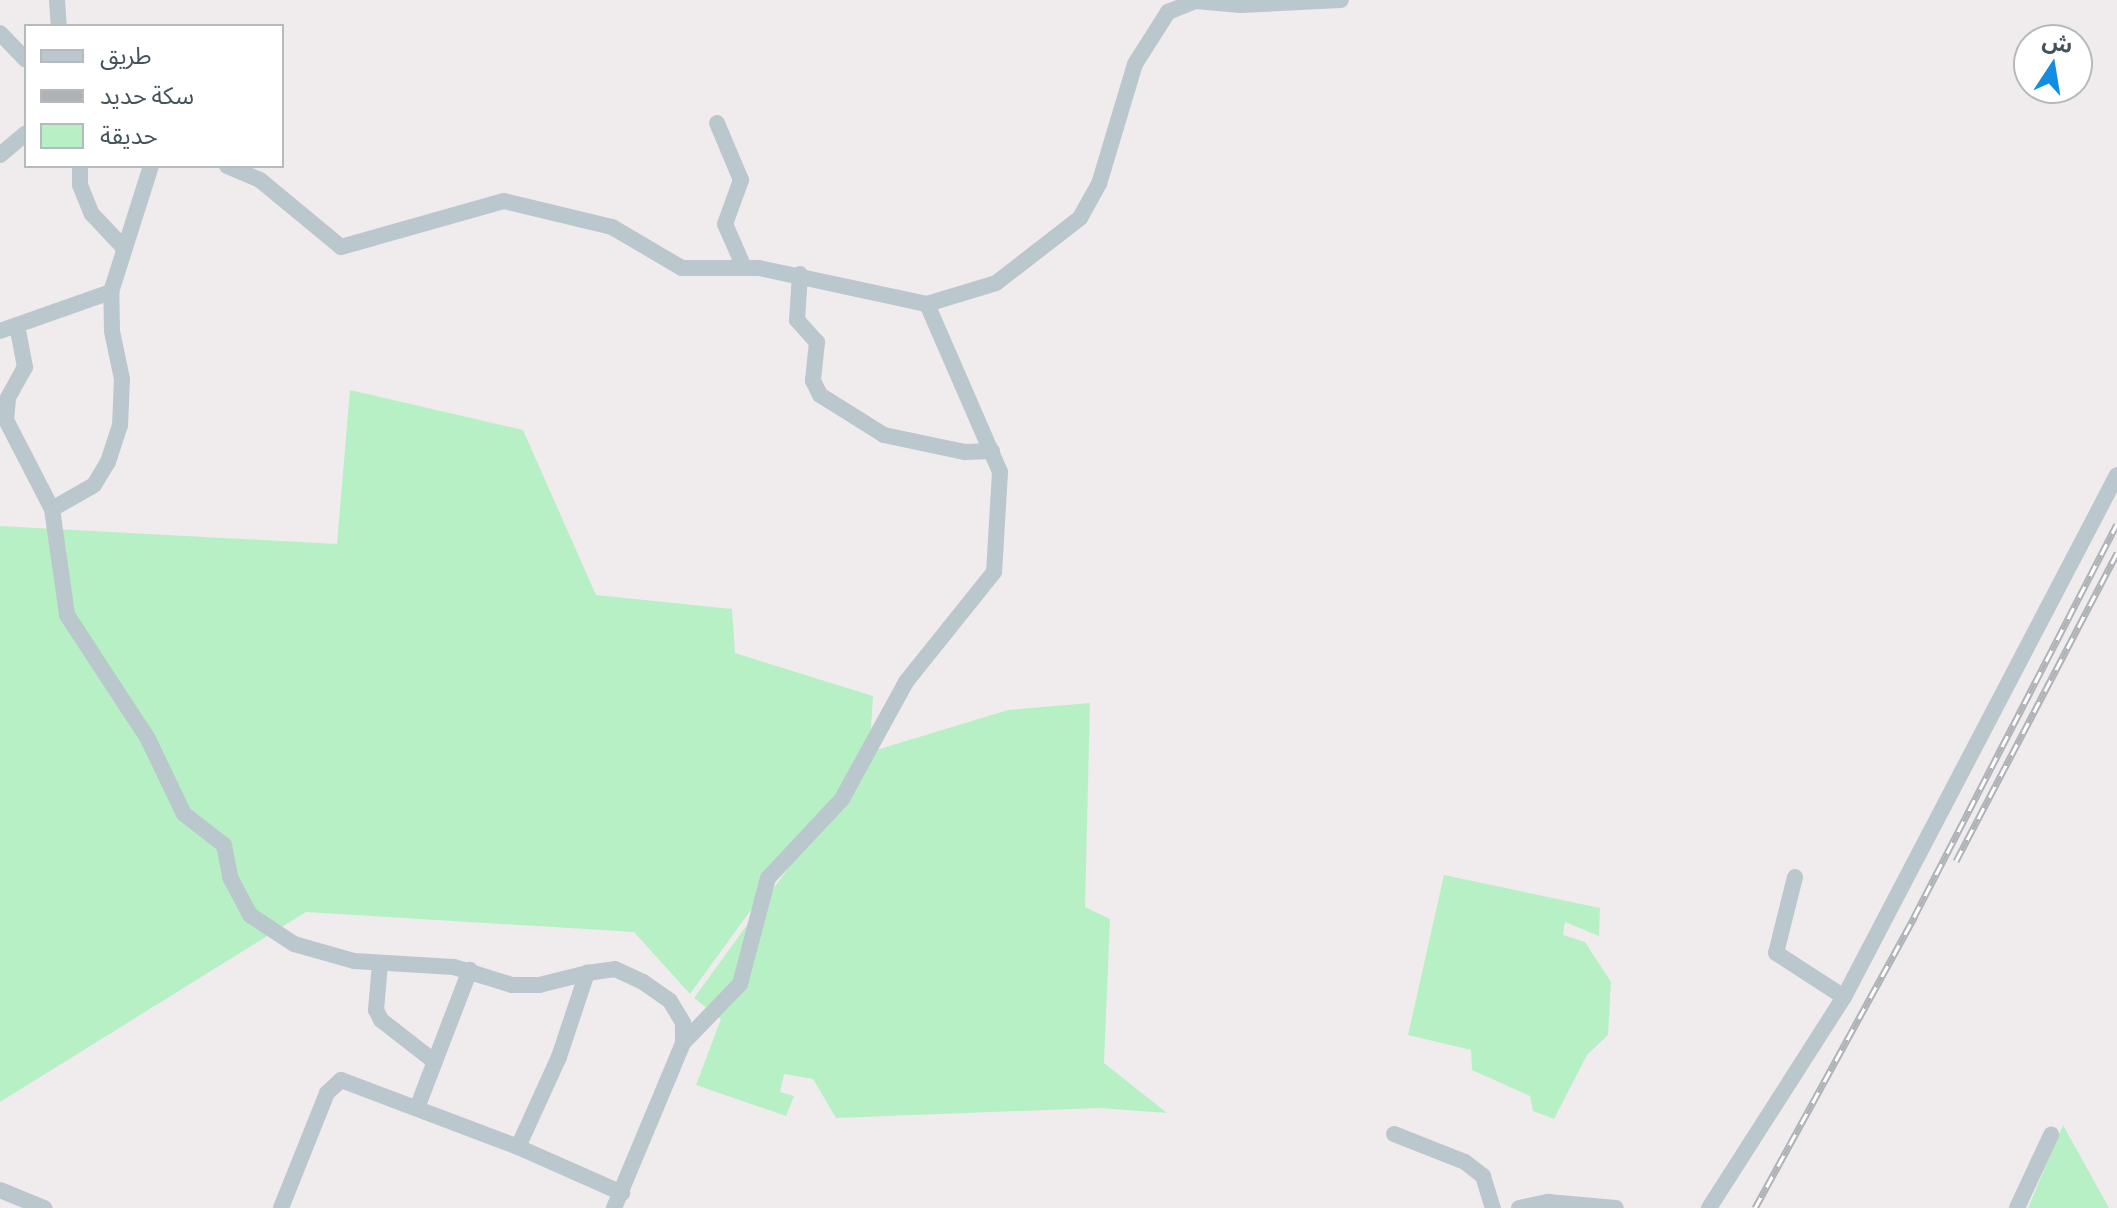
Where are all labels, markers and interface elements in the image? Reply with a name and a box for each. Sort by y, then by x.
legend [24,24,284,168]
north arrow [2013,24,2093,104]
text: ش [2040,26,2075,58]
text: طريق [100,40,152,69]
text: سكة حديد [100,80,194,109]
text: حديقة [100,120,158,149]

